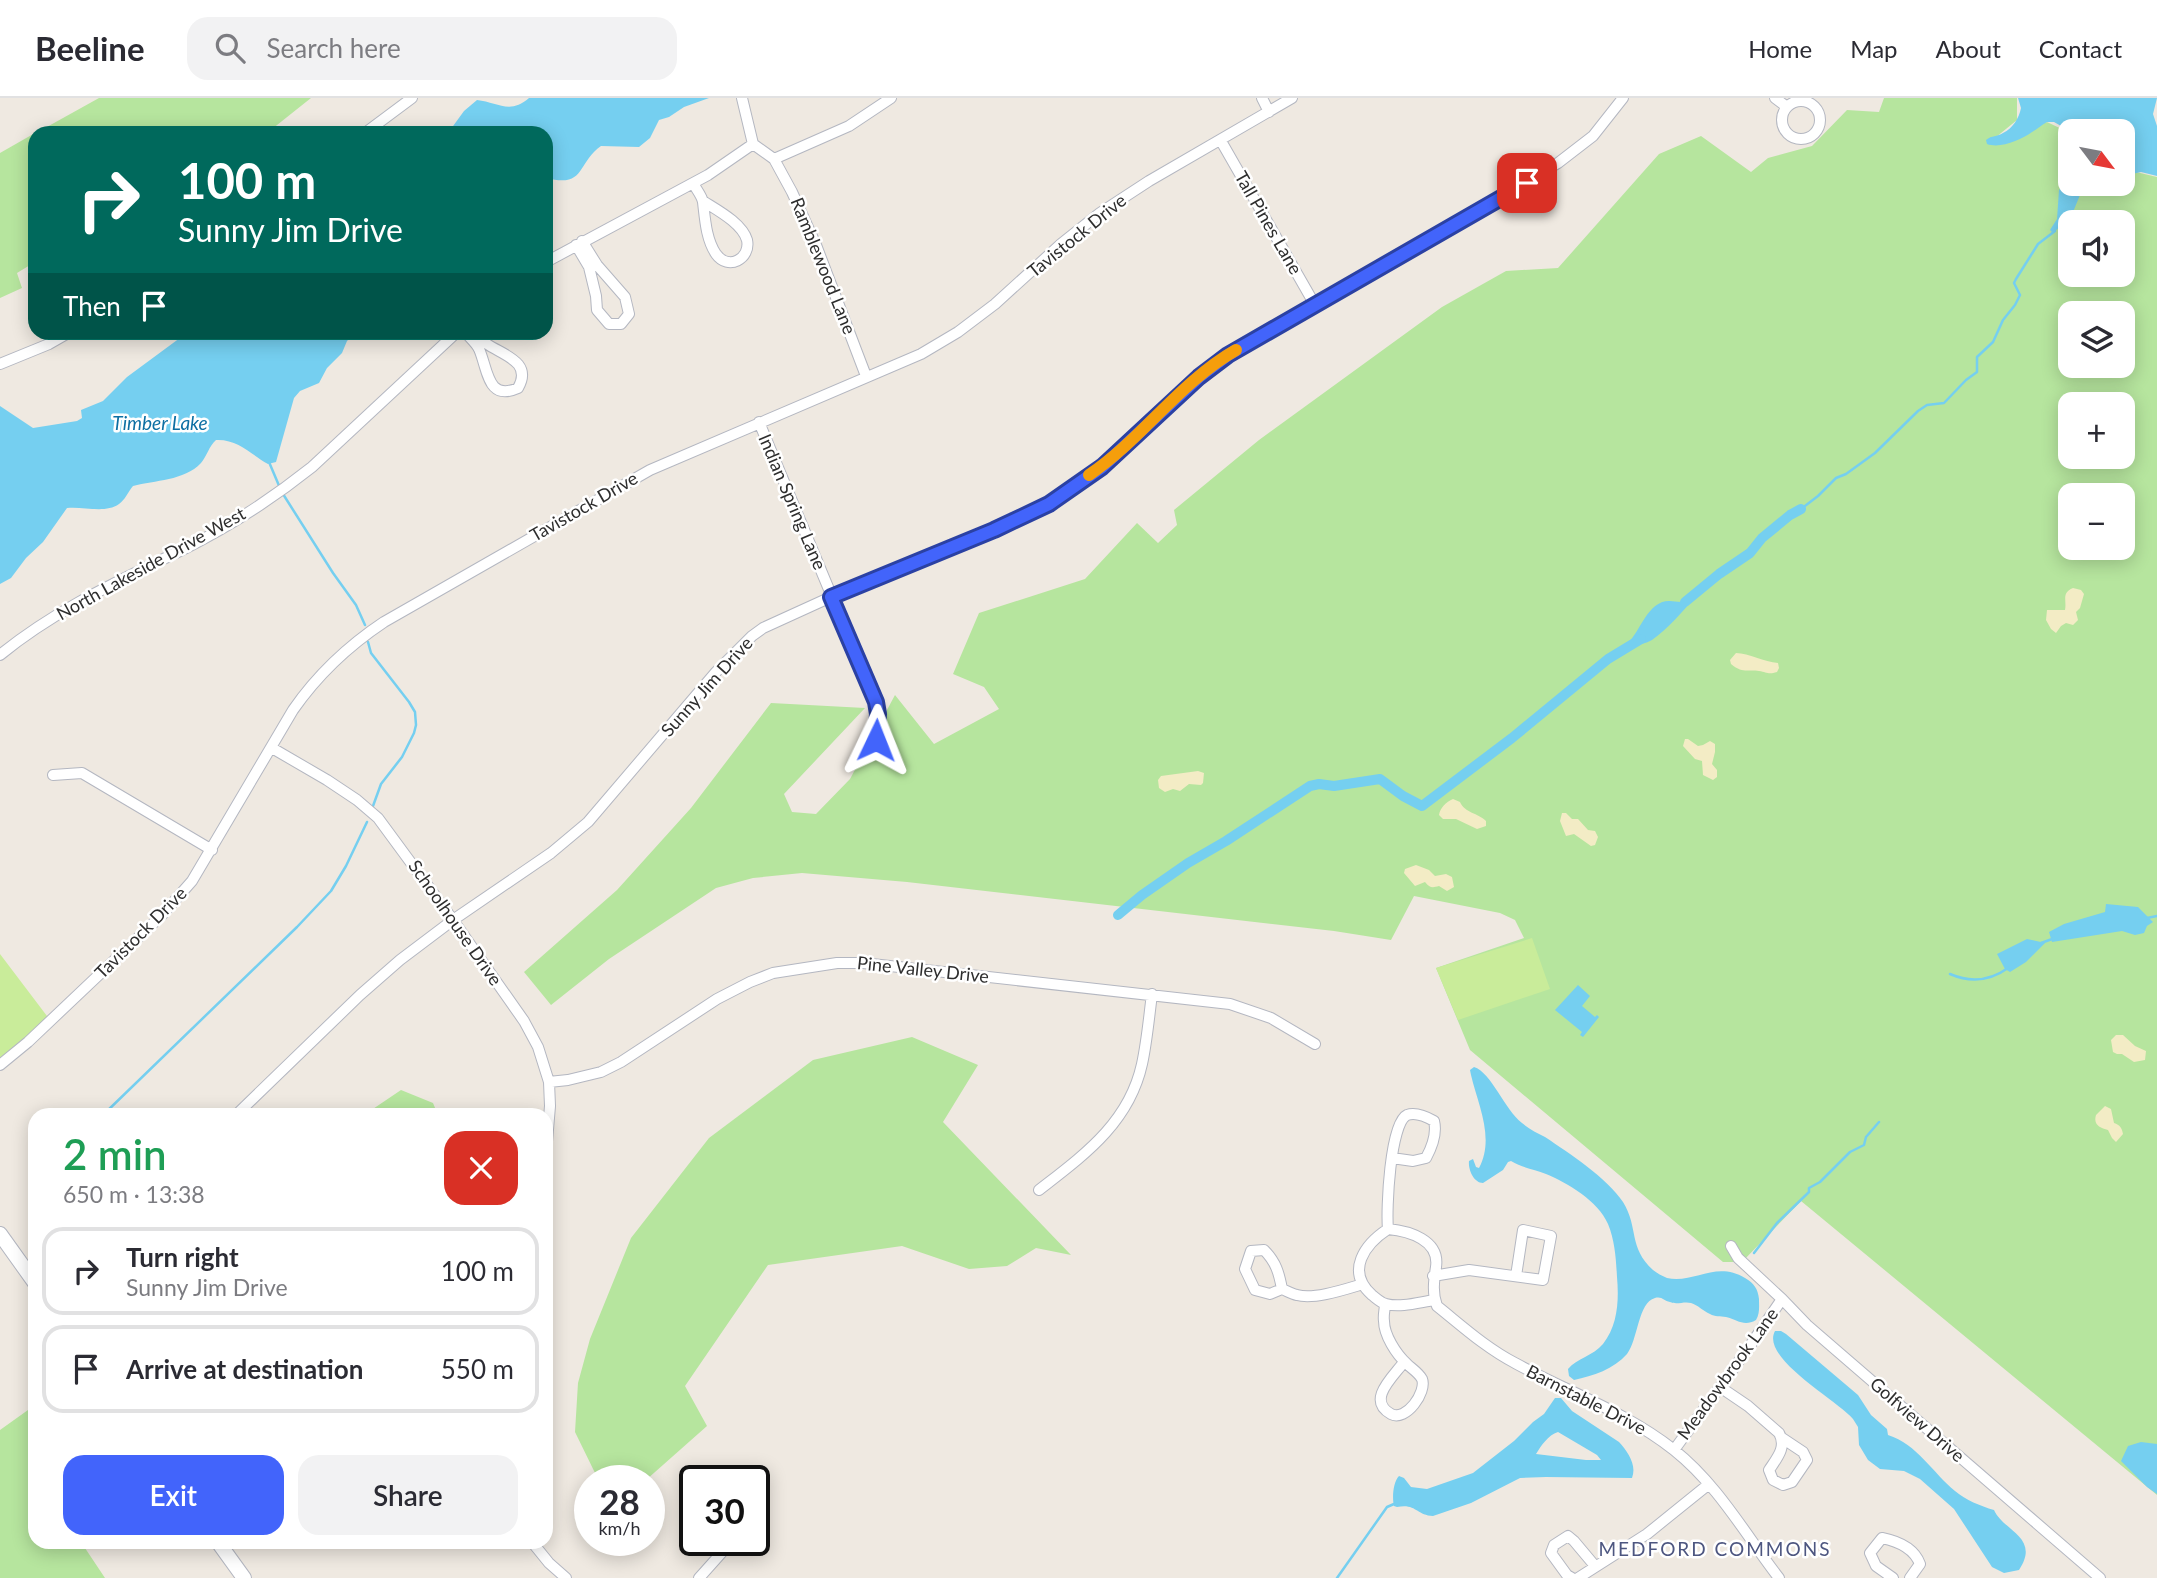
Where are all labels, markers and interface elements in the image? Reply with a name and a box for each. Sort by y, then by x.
search box [187,17,677,80]
text: Beeline [35,28,145,68]
icon: search [211,29,249,67]
text: Search here [267,32,401,64]
text: Home [1748,34,1812,63]
text: Map [1850,34,1898,63]
text: About [1936,34,2001,63]
text: Contact [2039,34,2122,63]
north arrow [2058,119,2135,196]
map controls [2058,119,2135,560]
text: 100 m [178,151,316,209]
pin [1497,153,1557,213]
icon: right [63,154,154,245]
icon: arrive [1508,164,1546,202]
street label: Tall Pines Lane [1230,167,1307,278]
street label: Tavistock Drive [1023,189,1130,282]
street label: Ramblewood Lane [786,194,861,337]
text: Sunny Jim Drive [178,210,403,249]
button: sound [2058,210,2135,287]
icon: arrive [135,287,173,325]
text: Then [63,290,121,322]
button: layers [2058,301,2135,378]
button: + [2058,392,2135,469]
water label: Timber Lake [112,411,208,434]
street label: Indian Spring Lane [754,430,831,573]
street label: Tavistock Drive [526,466,641,546]
button: − [2058,483,2135,560]
street label: North Lakeside Drive West [52,502,249,624]
street label: Sunny Jim Drive [656,632,757,741]
position arrow [839,703,913,777]
street label: Schoolhouse Drive [404,855,507,989]
street label: Tavistock Drive [90,882,191,983]
street label: Pine Valley Drive [856,951,990,987]
text: 2 min [63,1129,167,1179]
button: close [444,1131,518,1205]
text: 650 m · 13:38 [63,1180,205,1208]
text: Turn right [126,1241,239,1273]
icon: right [67,1252,105,1290]
text: 100 m [441,1255,514,1287]
text: Sunny Jim Drive [126,1273,288,1301]
street label: Meadowbrook Lane [1672,1303,1782,1444]
icon: arrive [67,1350,105,1388]
text: Arrive at destination [126,1353,363,1385]
text: 550 m [441,1353,514,1385]
street label: Barnstable Drive [1523,1359,1650,1439]
street label: Golfview Drive [1866,1372,1969,1466]
button: Exit [63,1455,284,1535]
button: Share [298,1455,518,1535]
speed limit sign: 30 [679,1465,770,1556]
text: 28 [599,1480,640,1522]
text: km/h [598,1517,641,1539]
district label: MEDFORD COMMONS [1598,1537,1832,1560]

